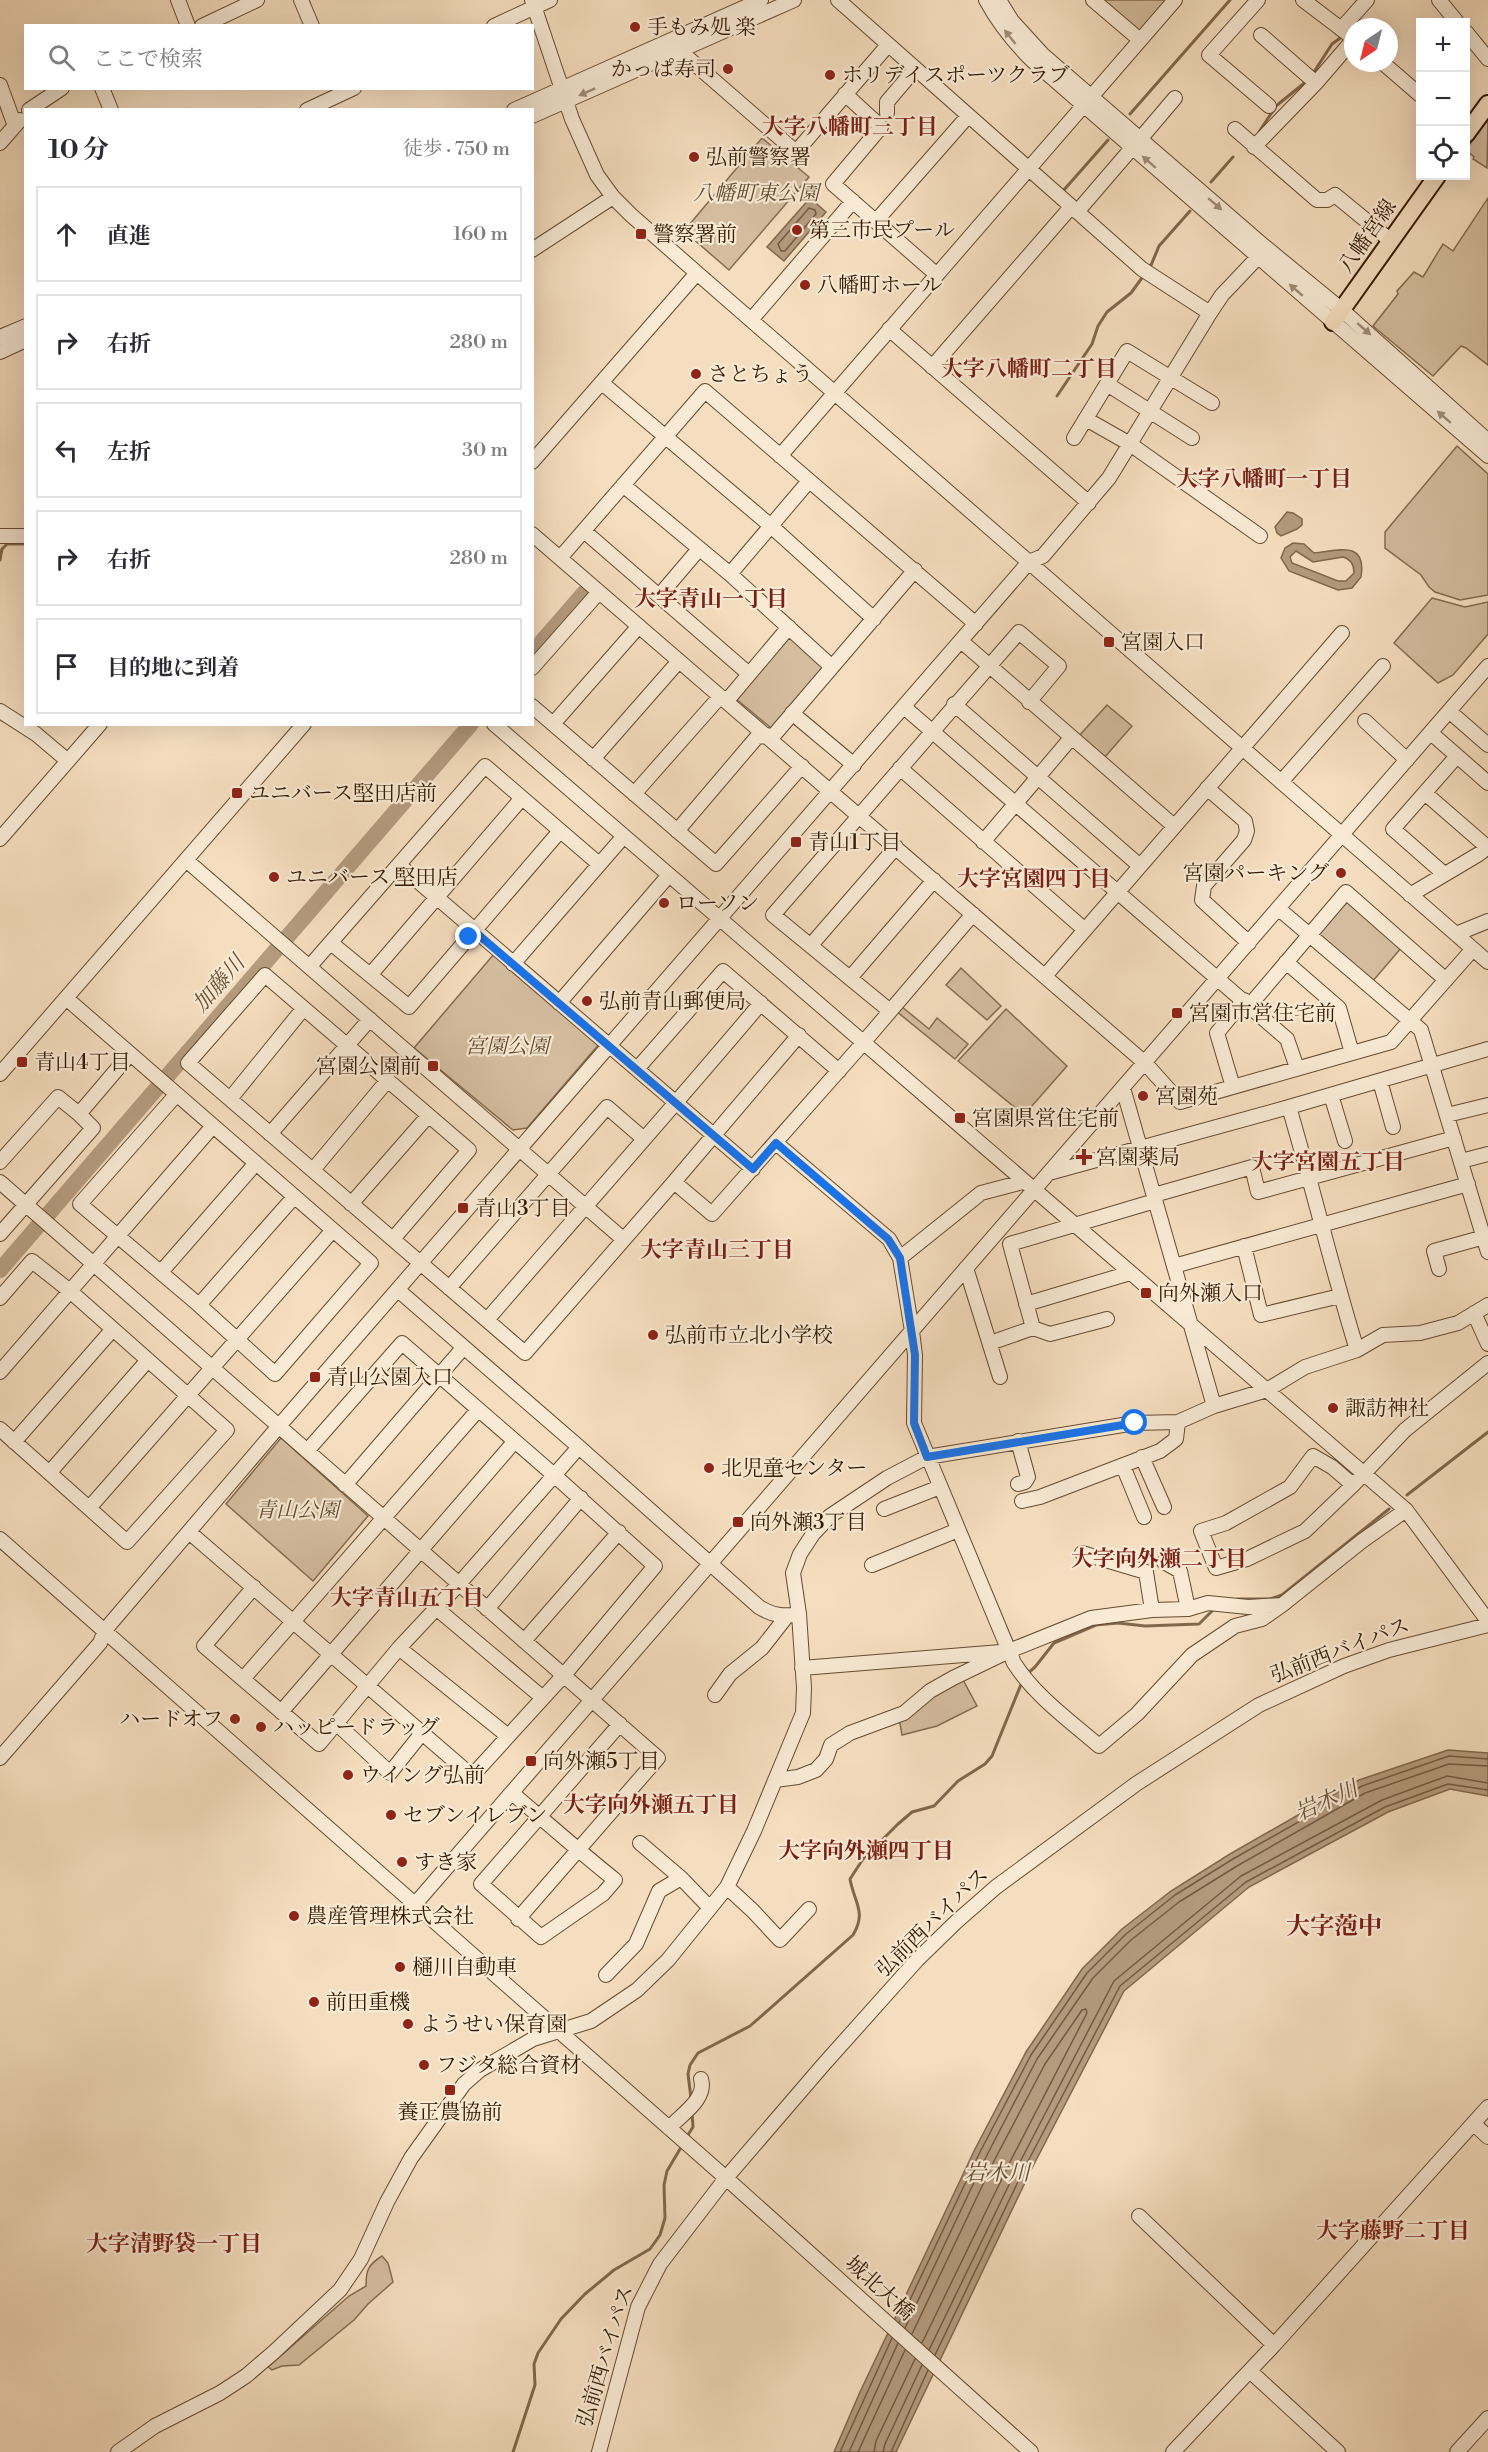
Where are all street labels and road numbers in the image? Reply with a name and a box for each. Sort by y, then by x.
street label: 八幡宮線 [1333,195,1403,278]
street label: 弘前西バイパス [1267,1613,1413,1689]
street label: 弘前西バイパス [871,1862,994,1983]
street label: 城北大橋 [839,2251,919,2327]
street label: 弘前西バイパス [572,2282,640,2430]

